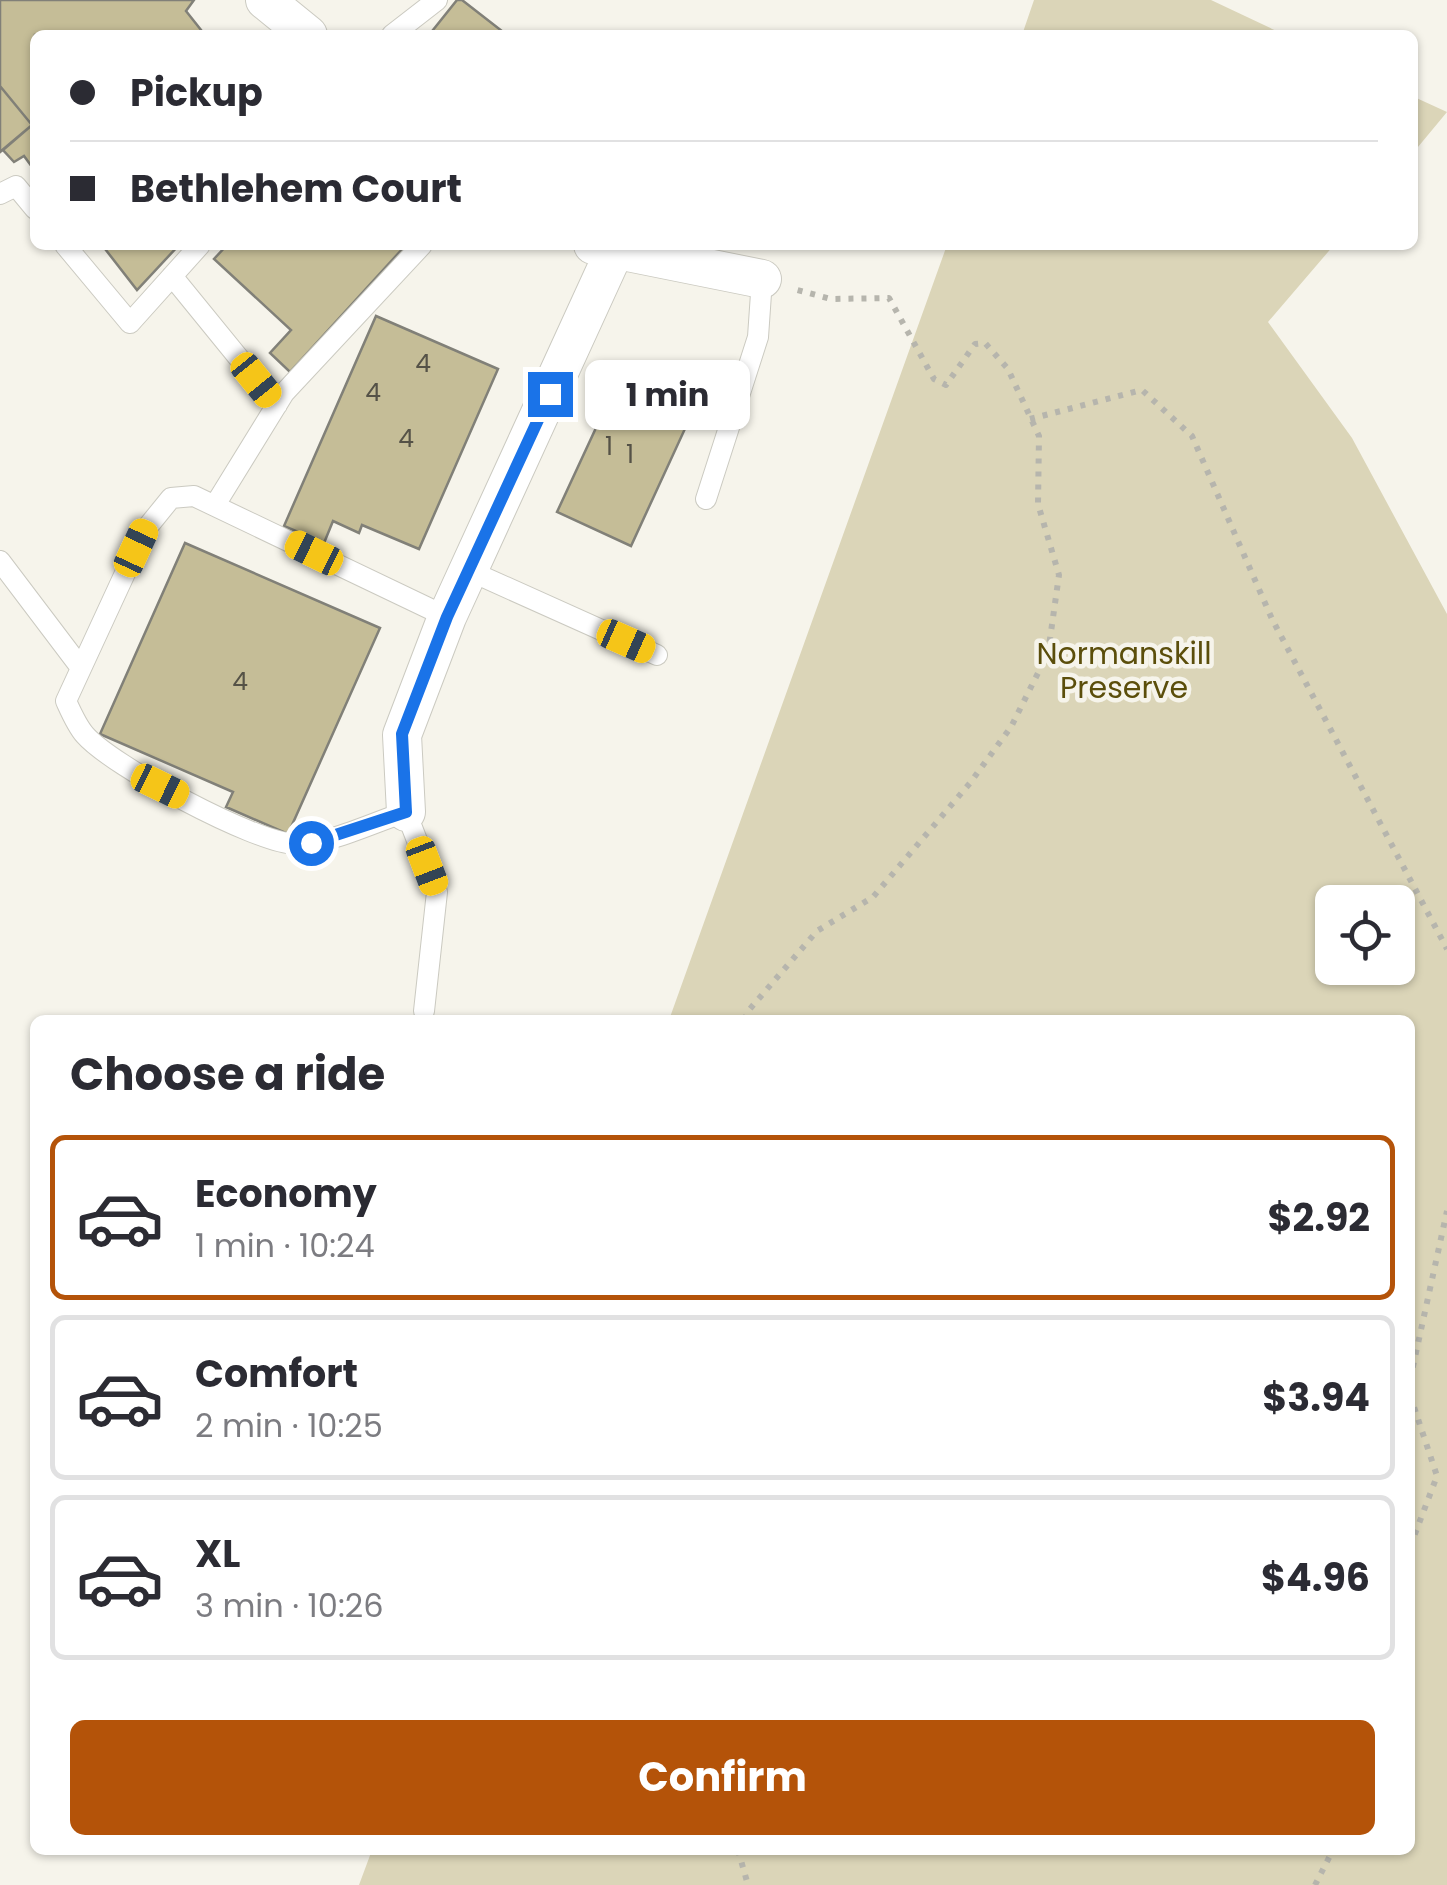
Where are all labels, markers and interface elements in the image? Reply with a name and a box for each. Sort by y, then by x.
text: Pickup [130,66,263,119]
text: Bethlehem Court [130,162,462,215]
house number: 4 [415,346,431,381]
car [225,347,287,413]
callout: 1 min [585,359,750,429]
route end [528,372,573,417]
text: 1 min [626,372,709,417]
house number: 4 [365,375,381,410]
house number: 4 [398,421,414,456]
house number: 1 [605,429,613,464]
house number: 1 [626,437,634,472]
car [110,514,162,582]
car [280,526,348,580]
car [592,615,660,667]
park label: Normanskill Preserve [1036,632,1212,709]
house number: 4 [232,664,248,699]
car [126,759,194,813]
route start [289,821,334,866]
car [402,833,452,899]
map controls [1315,885,1415,985]
button: locate [1315,885,1415,985]
text: Choose a ride [70,1043,385,1106]
text: Economy [195,1167,377,1220]
icon: car [75,1173,165,1263]
text: $2.92 [1268,1191,1370,1244]
text: 1 min · 10:24 [195,1223,375,1268]
text: Comfort [195,1347,358,1400]
icon: car [75,1353,165,1443]
text: $3.94 [1262,1371,1370,1424]
text: 2 min · 10:25 [195,1403,383,1448]
text: XL [195,1527,240,1580]
icon: car [75,1533,165,1623]
text: $4.96 [1261,1551,1370,1604]
text: 3 min · 10:26 [195,1583,383,1628]
button: Confirm [70,1720,1375,1835]

